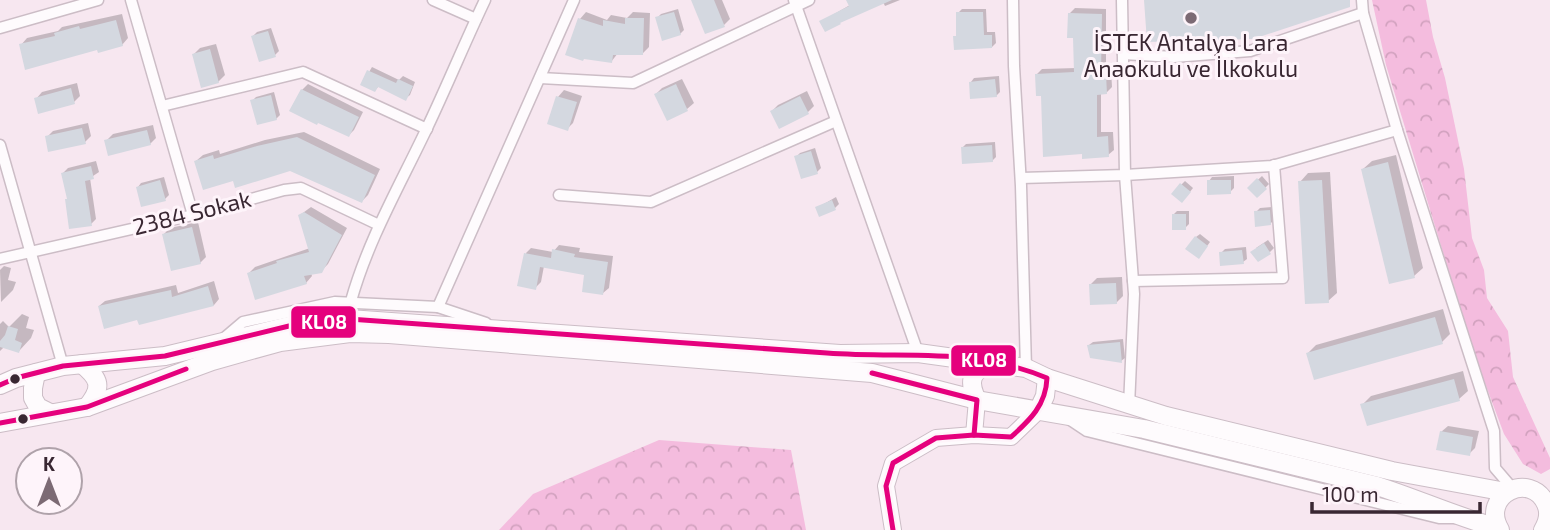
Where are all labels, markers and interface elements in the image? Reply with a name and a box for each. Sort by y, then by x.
marker: İSTEK Antalya Lara Anaokulu ve İlkokulu [1183,10,1199,26]
place label: İSTEK Antalya Lara Anaokulu ve İlkokulu [1084,28,1298,82]
street label: 2384 Sokak [130,184,254,240]
line badge: KL08 [290,305,357,339]
text: KL08 [301,310,347,333]
line badge: KL08 [950,344,1017,377]
text: KL08 [961,348,1007,371]
unlabelled marker [8,372,22,386]
unlabelled marker [16,412,30,426]
north arrow [14,446,84,516]
text: K [43,452,55,475]
scale bar [1312,470,1480,514]
text: 100 m [1322,481,1379,506]

